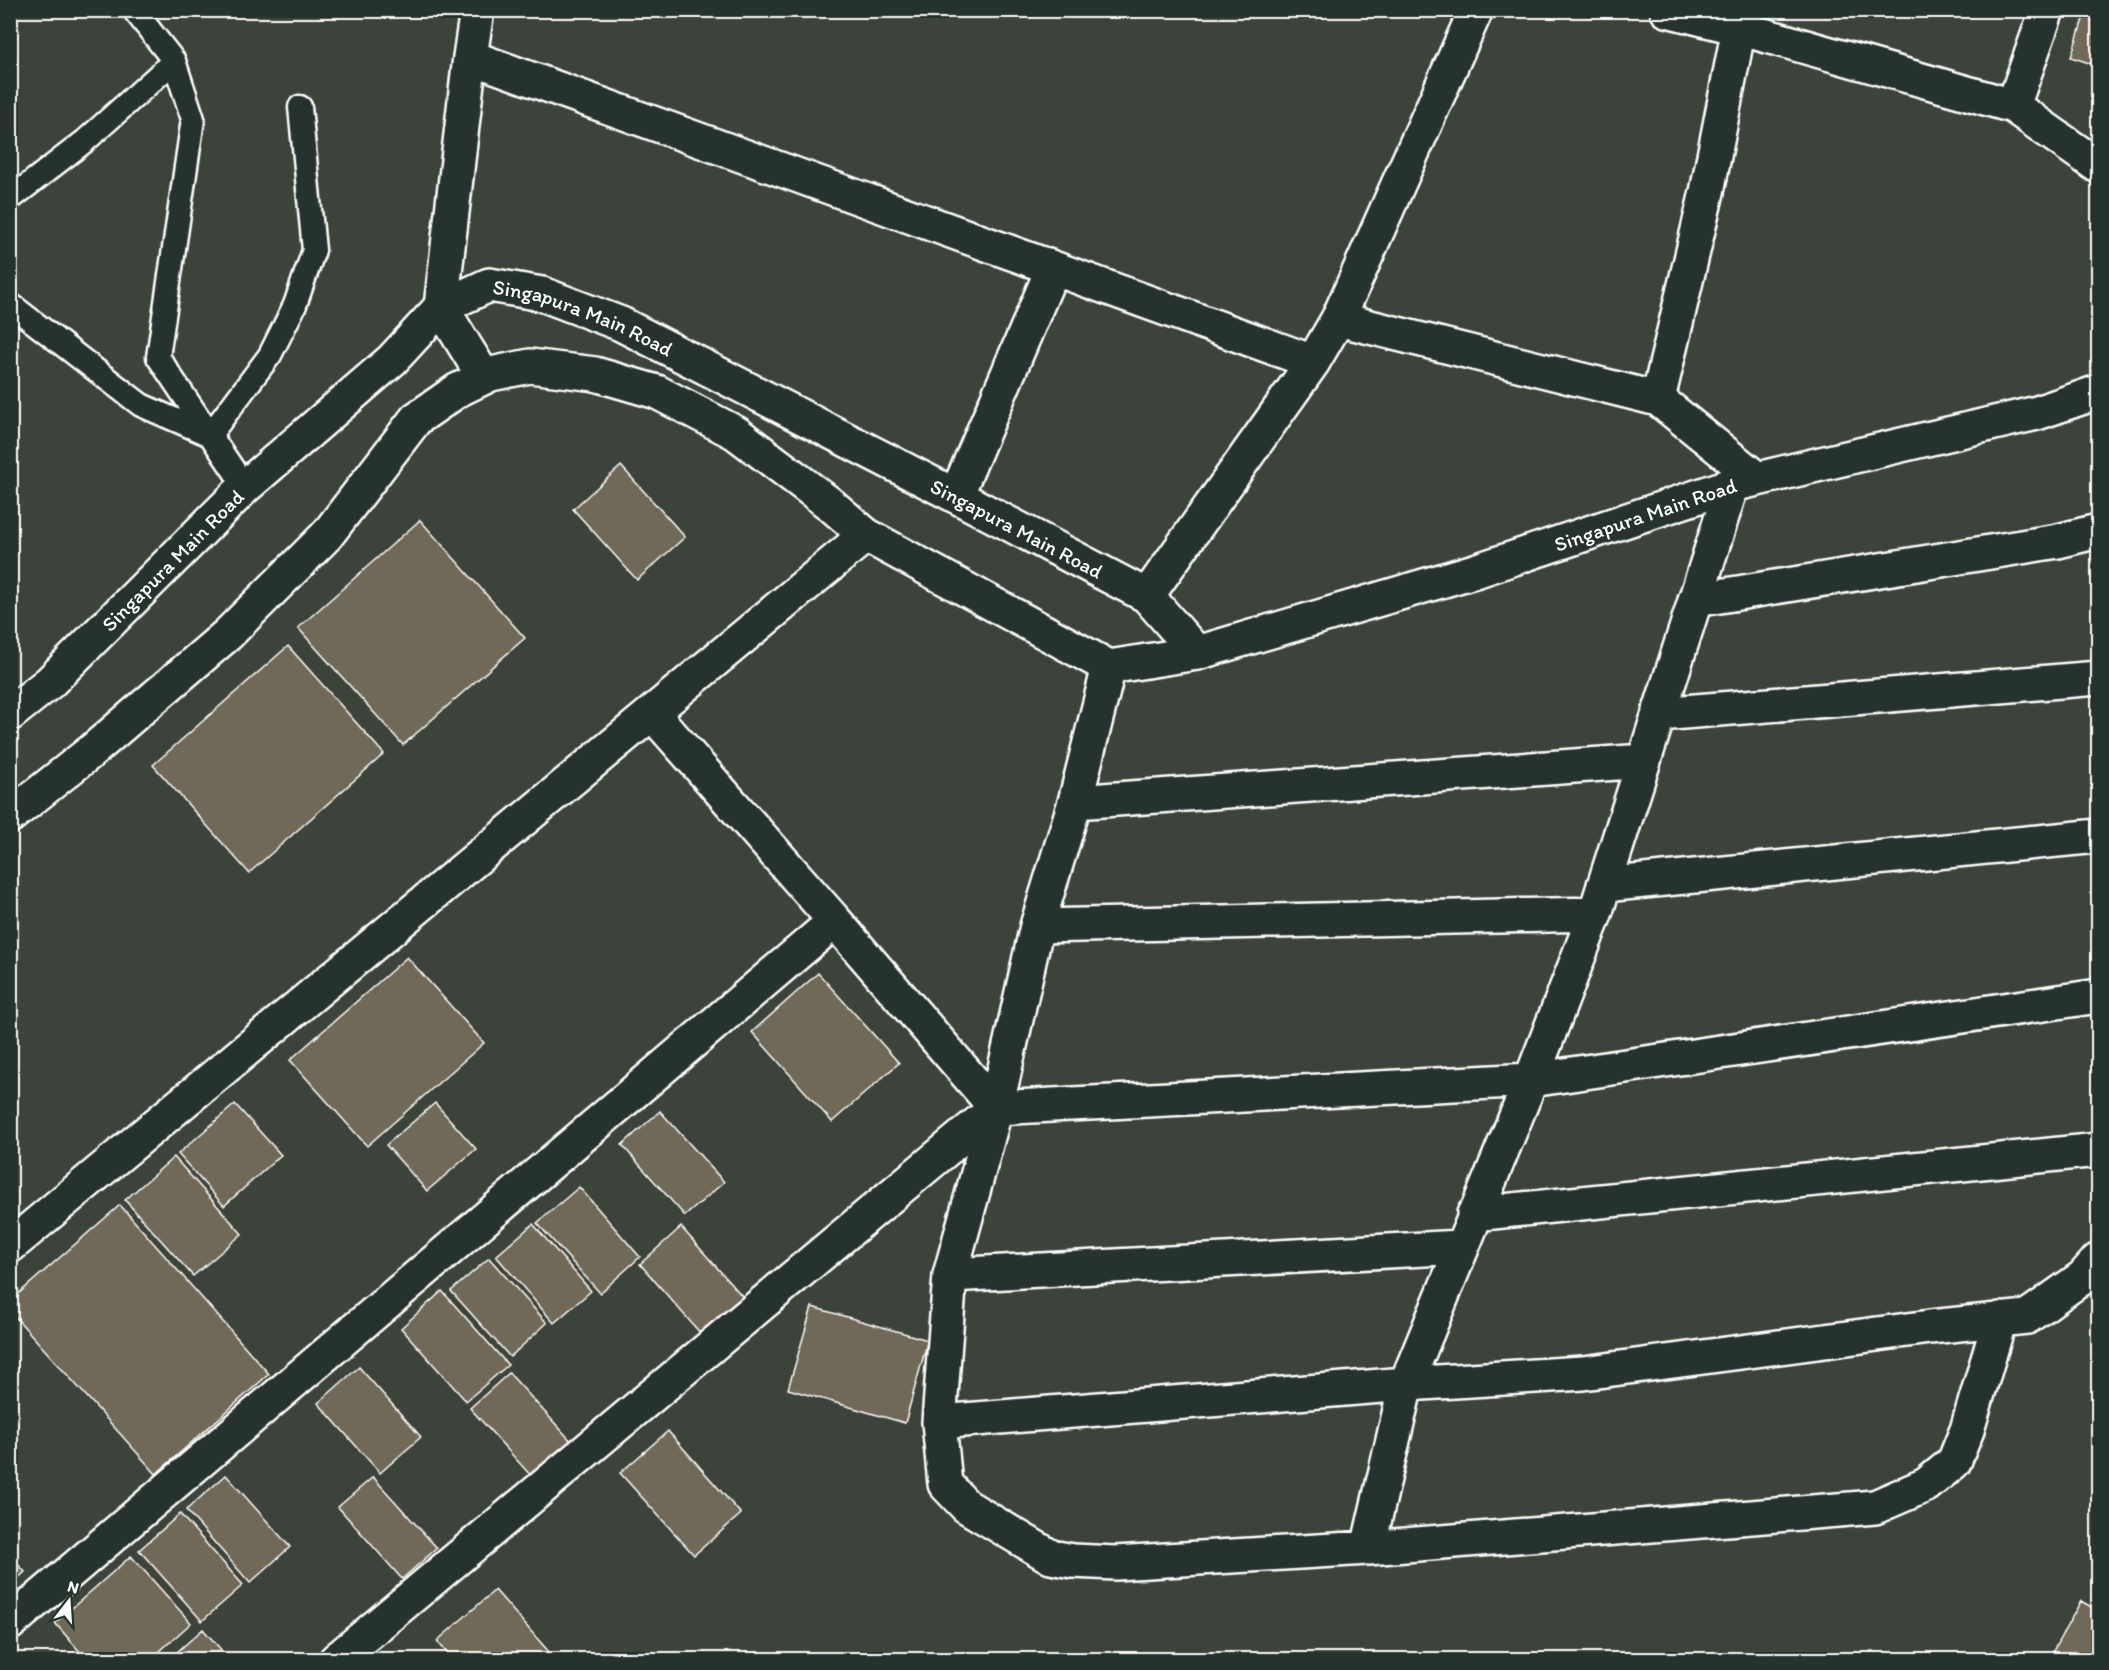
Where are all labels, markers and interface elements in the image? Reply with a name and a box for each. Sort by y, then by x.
street label: Singapura Main Road [491,273,678,361]
street label: Singapura Main Road [1551,472,1740,556]
street label: Singapura Main Road [927,473,1108,584]
street label: Singapura Main Road [96,483,249,636]
north arrow [39,1571,99,1631]
text: N [65,1576,81,1598]

